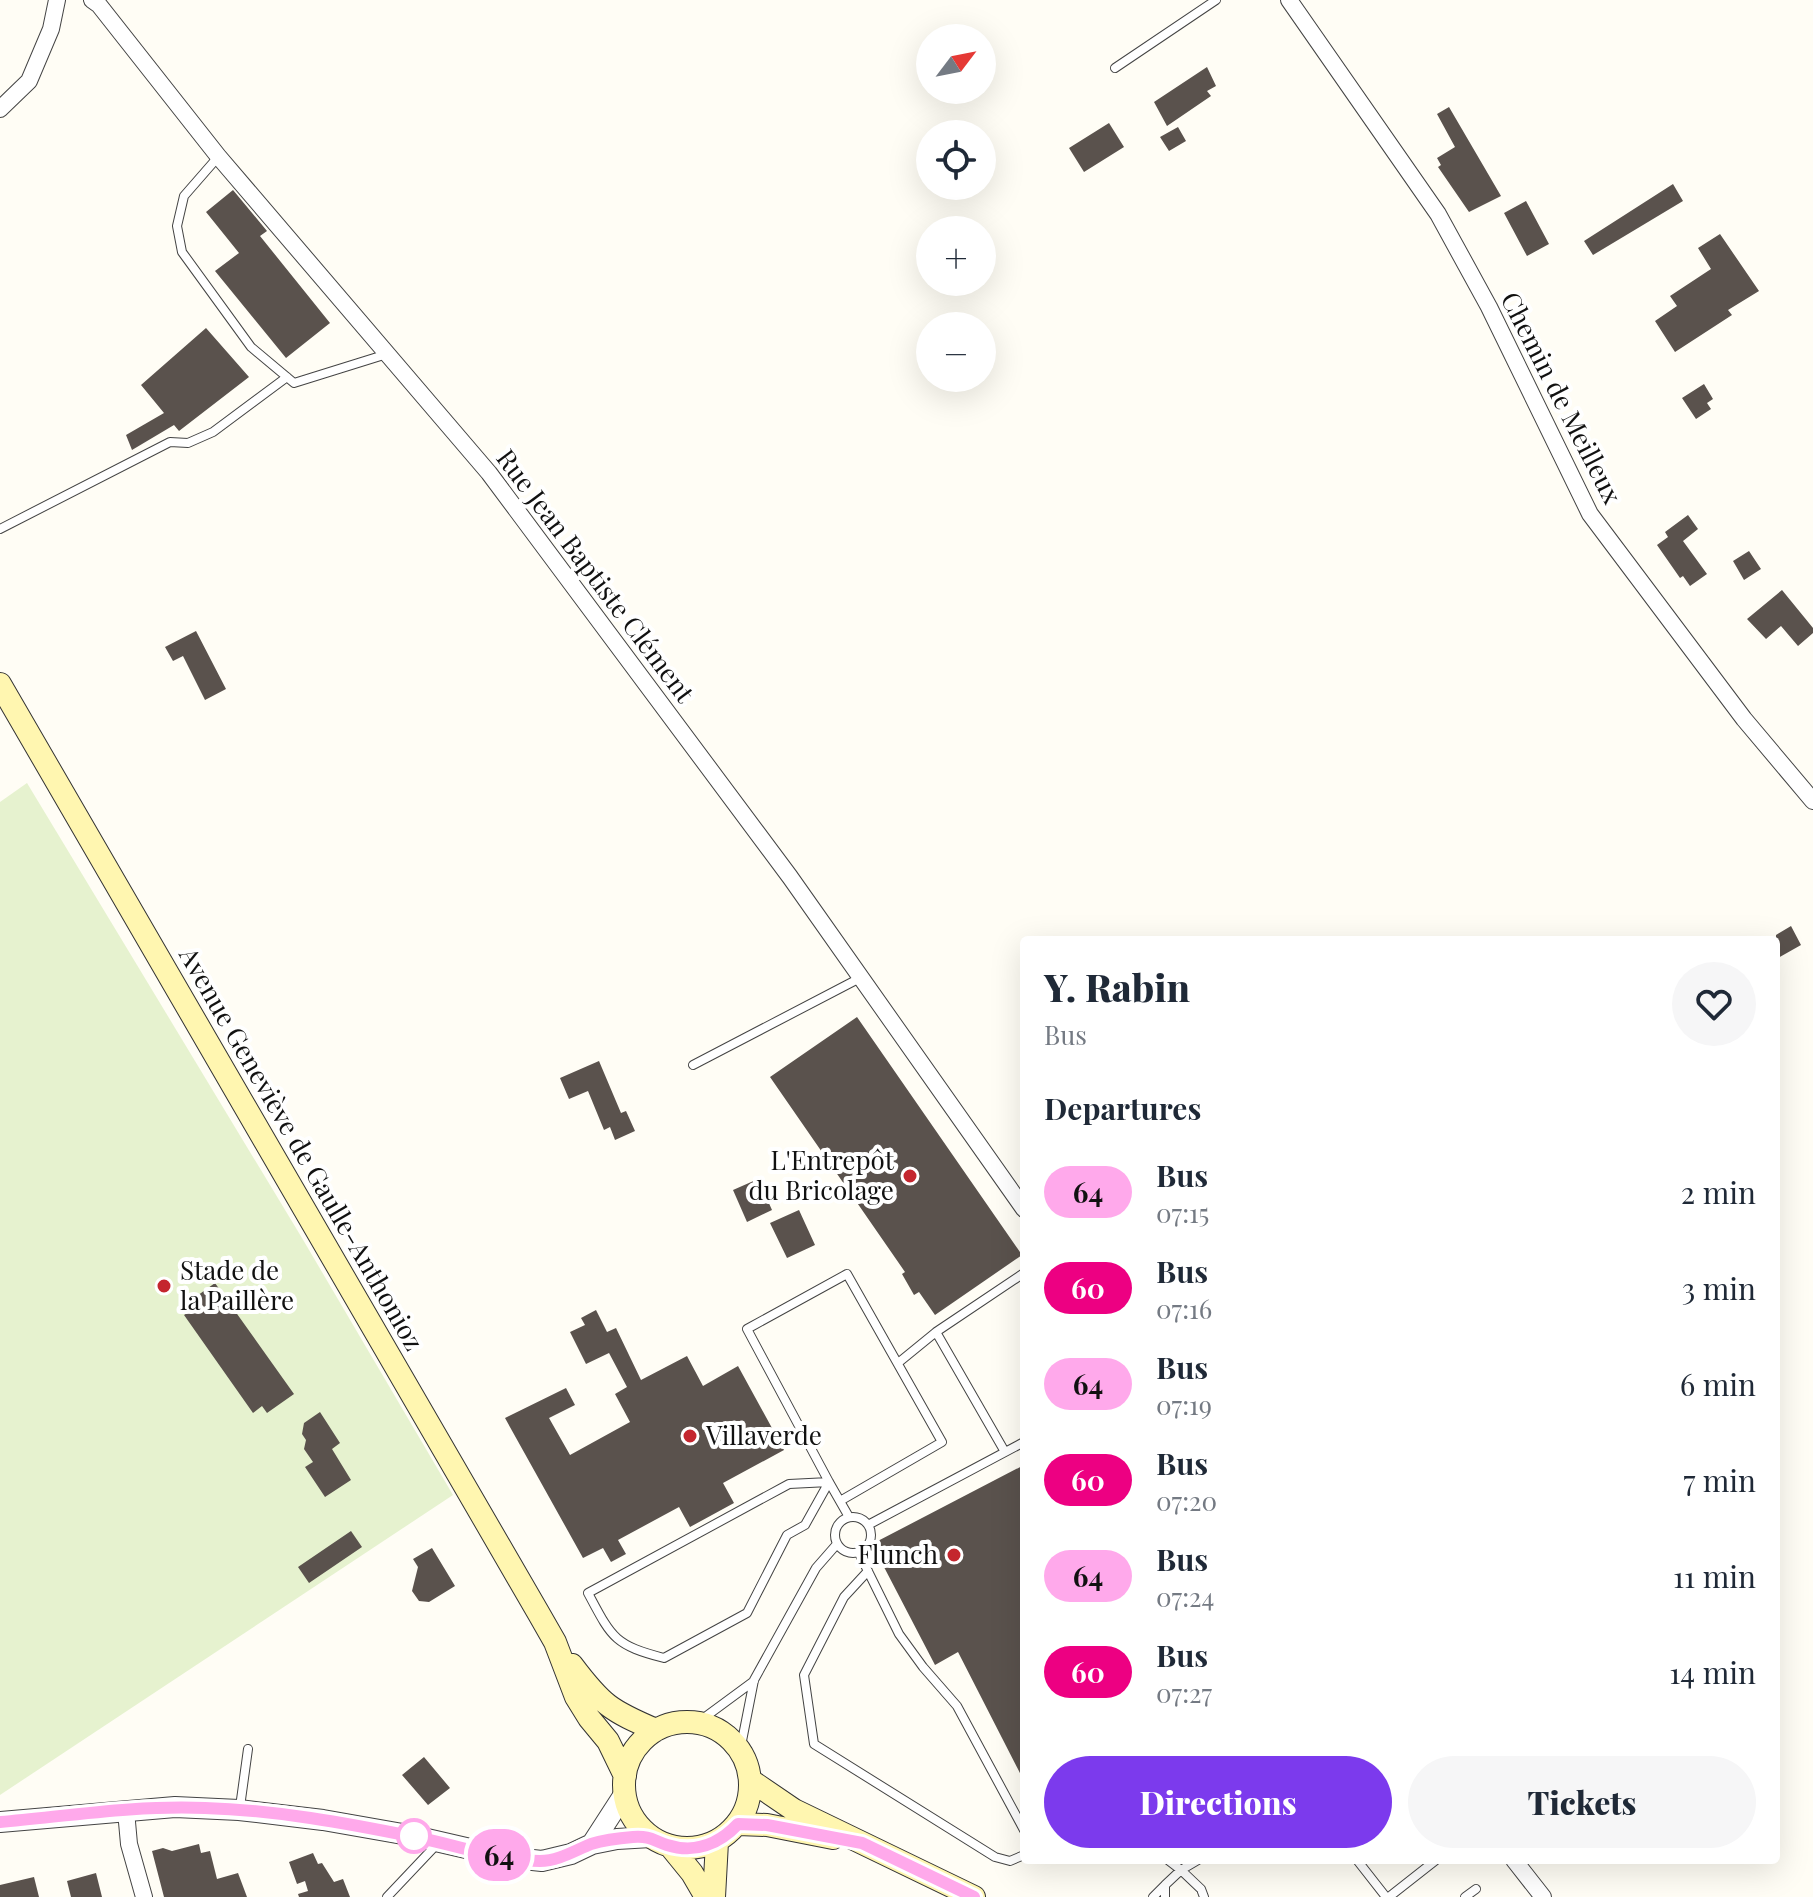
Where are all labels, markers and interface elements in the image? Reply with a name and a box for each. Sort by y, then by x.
north arrow [916,24,996,104]
map controls [916,24,996,392]
button: locate [916,120,996,200]
button: + [916,216,996,296]
street label: Chemin de Meilleux [1494,286,1631,510]
button: − [916,312,996,392]
street label: Rue Jean Baptiste Clément [489,441,703,709]
street label: Avenue Geneviève de Gaulle-Anthonioz [172,940,432,1356]
text: Y. Rabin [1044,961,1190,1012]
button: heart [1672,962,1756,1046]
text: Bus [1044,1017,1087,1052]
text: Departures [1044,1088,1201,1128]
place label: L'Entrepôt du Bricolage [748,1142,895,1207]
text: Bus [1156,1155,1208,1195]
marker: L'Entrepôt du Bricolage [901,1167,919,1185]
text: 2 min [1681,1172,1756,1212]
text: 64 [1073,1173,1103,1210]
text: 07:15 [1156,1195,1209,1230]
text: Bus [1156,1251,1208,1291]
place label: Stade de la Paillère [180,1252,294,1317]
text: 3 min [1682,1268,1756,1308]
text: 60 [1071,1269,1105,1306]
marker: Stade de la Paillère [155,1277,173,1295]
text: 07:16 [1156,1291,1212,1326]
text: Bus [1156,1347,1208,1387]
text: 6 min [1680,1364,1756,1404]
text: 64 [1073,1365,1103,1402]
text: 07:19 [1156,1387,1212,1422]
place label: Villaverde [705,1417,822,1452]
marker: Villaverde [681,1427,699,1445]
text: Bus [1156,1443,1208,1483]
text: 7 min [1683,1460,1756,1500]
text: 60 [1071,1461,1105,1498]
text: 07:20 [1156,1483,1217,1518]
place label: Flunch [857,1536,938,1571]
text: Bus [1156,1539,1208,1579]
marker: Flunch [945,1546,963,1564]
text: 11 min [1673,1556,1756,1596]
text: 64 [1073,1557,1103,1594]
text: 07:24 [1156,1579,1214,1614]
text: Bus [1156,1635,1208,1675]
text: 14 min [1669,1652,1756,1692]
text: 60 [1071,1653,1105,1690]
text: 07:27 [1156,1675,1212,1710]
button: Directions [1044,1756,1392,1848]
button: Tickets [1408,1756,1756,1848]
unlabelled marker [397,1819,431,1853]
line badge: 64 [463,1829,535,1881]
text: 64 [484,1836,514,1873]

